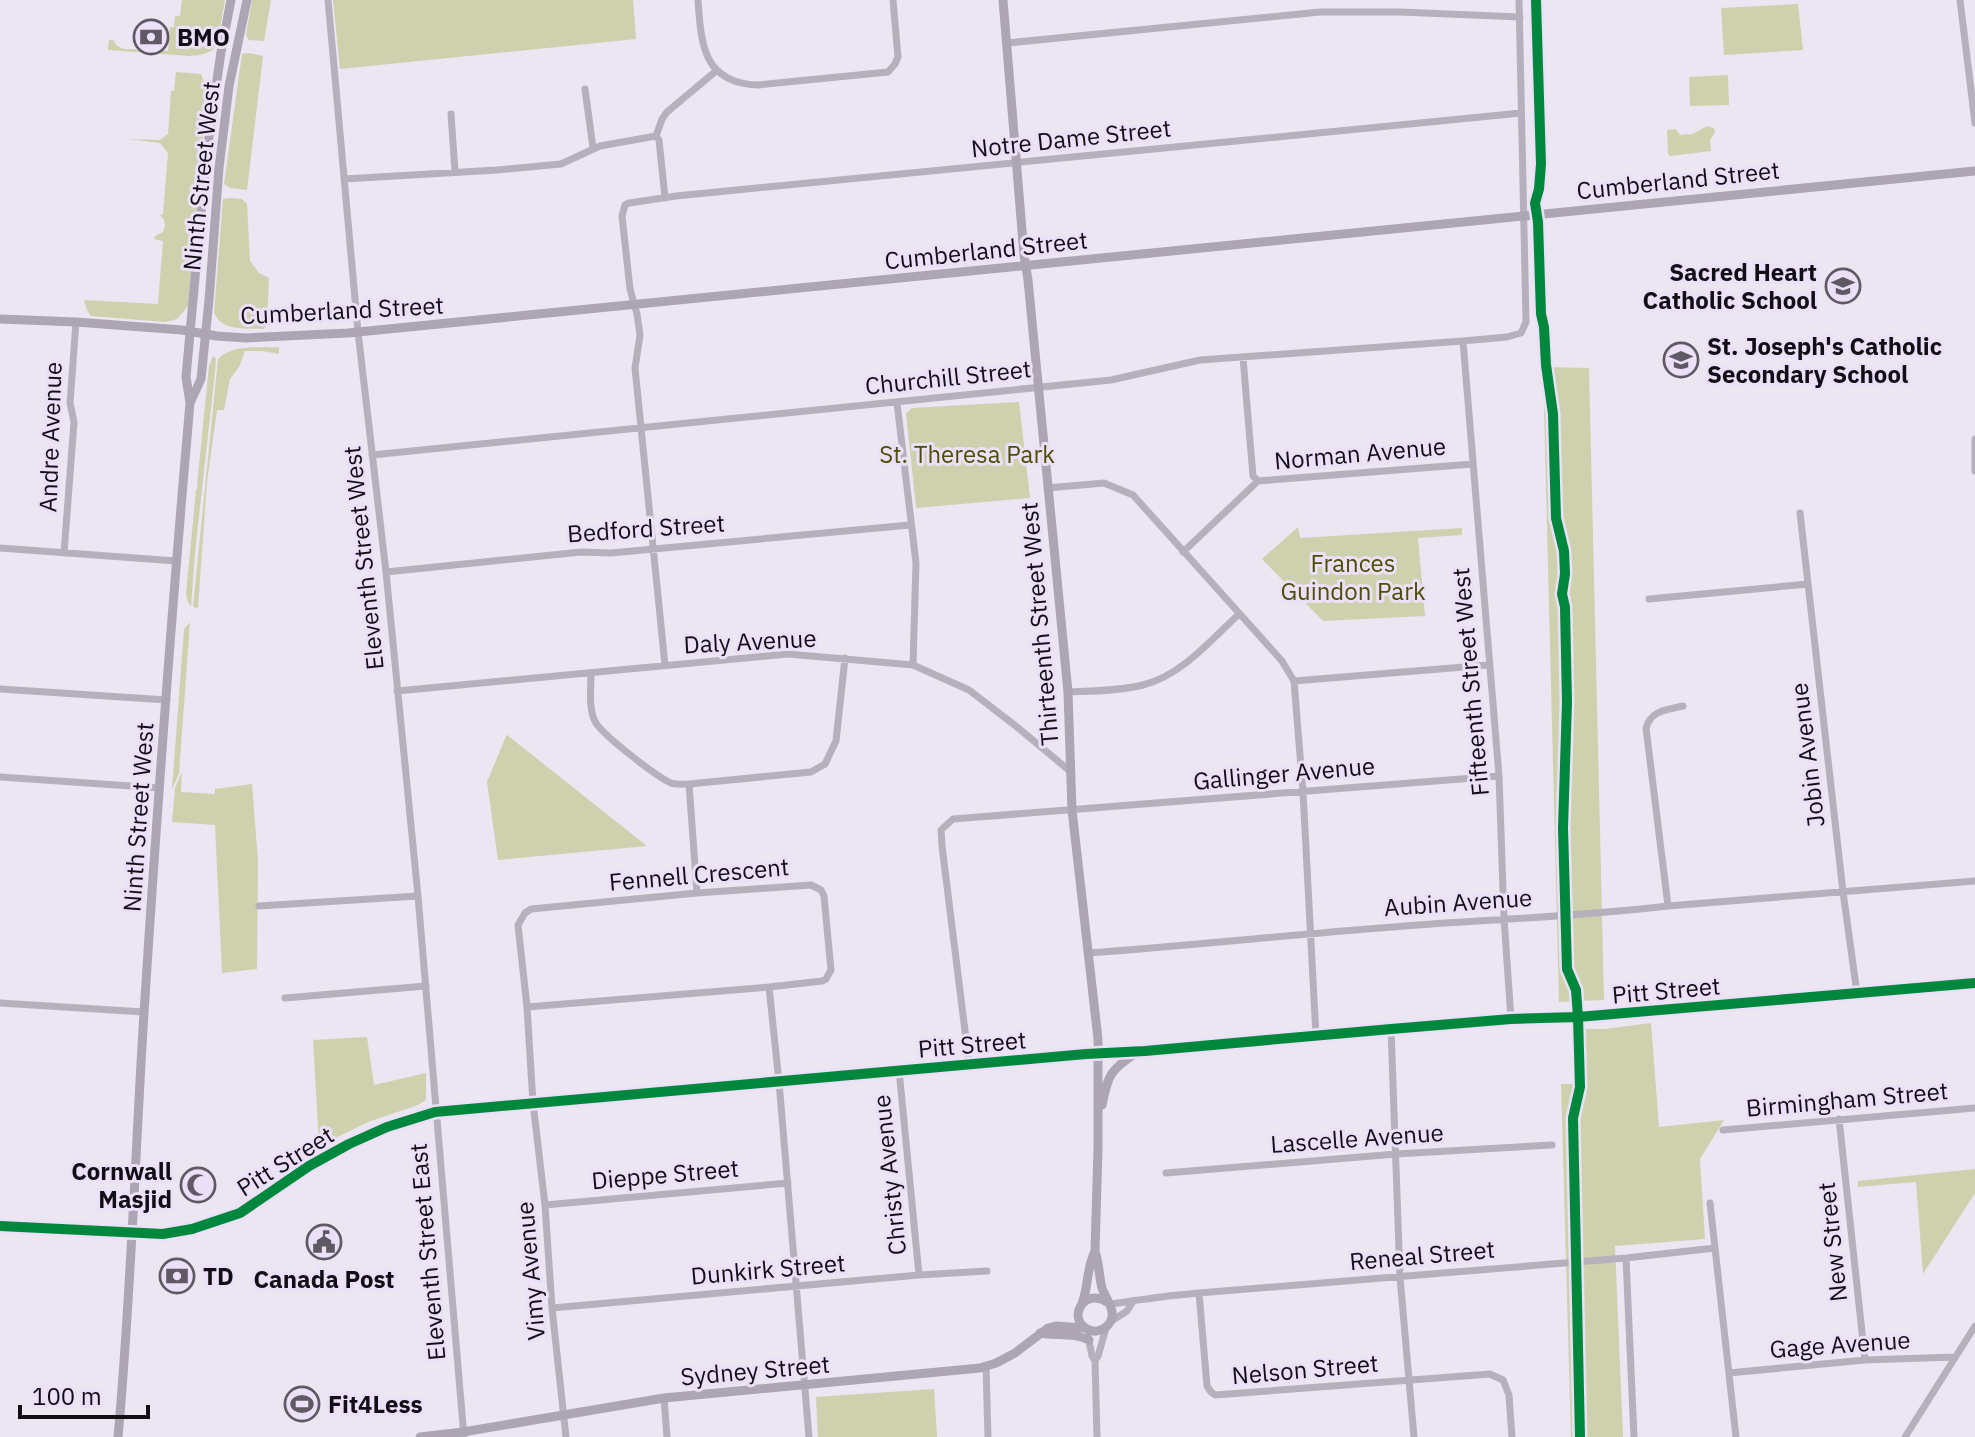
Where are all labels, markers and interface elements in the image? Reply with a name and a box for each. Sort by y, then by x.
bank icon: BMO [132,18,170,56]
place label: BMO [177,21,230,53]
street label: Ninth Street West [175,80,227,272]
street label: Notre Dame Street [969,112,1173,164]
street label: Cumberland Street [1575,153,1781,207]
street label: Cumberland Street [883,223,1089,277]
place label: Sacred Heart Catholic School [1643,256,1817,316]
school or university icon: Sacred Heart Catholic School [1824,267,1862,305]
street label: Cumberland Street [239,289,445,331]
place label: St. Joseph's Catholic Secondary School [1707,330,1942,390]
school or university icon: St. Joseph's Catholic Secondary School [1662,341,1700,379]
street label: Churchill Street [863,352,1033,402]
street label: Andre Avenue [31,361,69,513]
street label: Norman Avenue [1273,430,1447,476]
park label: St. Theresa Park [879,438,1055,470]
street label: Eleventh Street West [335,444,391,672]
street label: Thirteenth Street West [1012,501,1066,747]
street label: Bedford Street [566,507,726,549]
park label: Frances Guindon Park [1280,547,1426,607]
street label: Fifteenth Street West [1444,567,1496,797]
street label: Daly Avenue [683,622,817,660]
street label: Jobin Avenue [1782,681,1832,829]
street label: Ninth Street West [115,721,161,913]
street label: Gallinger Avenue [1192,749,1376,797]
street label: Fennell Crescent [608,850,790,898]
street label: Aubin Avenue [1383,881,1533,923]
street label: Pitt Street [1610,969,1722,1011]
street label: Pitt Street [916,1023,1028,1065]
street label: Birmingham Street [1745,1074,1949,1124]
street label: Christy Avenue [865,1093,913,1257]
street label: Lascelle Avenue [1269,1116,1445,1160]
street label: Pitt Street [230,1119,340,1203]
street label: Eleventh Street East [402,1142,452,1362]
street label: Dieppe Street [590,1152,740,1196]
place label: Cornwall Masjid [71,1155,172,1215]
mosque icon: Cornwall Masjid [179,1166,217,1204]
street label: New Street [1810,1181,1854,1303]
street label: Vimy Avenue [508,1200,552,1342]
public building icon: Canada Post [305,1223,343,1261]
street label: Reneal Street [1348,1233,1496,1277]
street label: Dunkirk Street [689,1246,847,1292]
bank icon: TD [158,1257,196,1295]
place label: TD [203,1260,234,1292]
place label: Canada Post [253,1263,395,1295]
street label: Gage Avenue [1769,1323,1911,1365]
street label: Nelson Street [1230,1347,1380,1391]
street label: Sydney Street [679,1348,831,1392]
scale bar [20,1369,148,1419]
text: 100 m [32,1380,102,1412]
sports icon: Fit4Less [283,1385,321,1423]
place label: Fit4Less [328,1388,423,1420]

